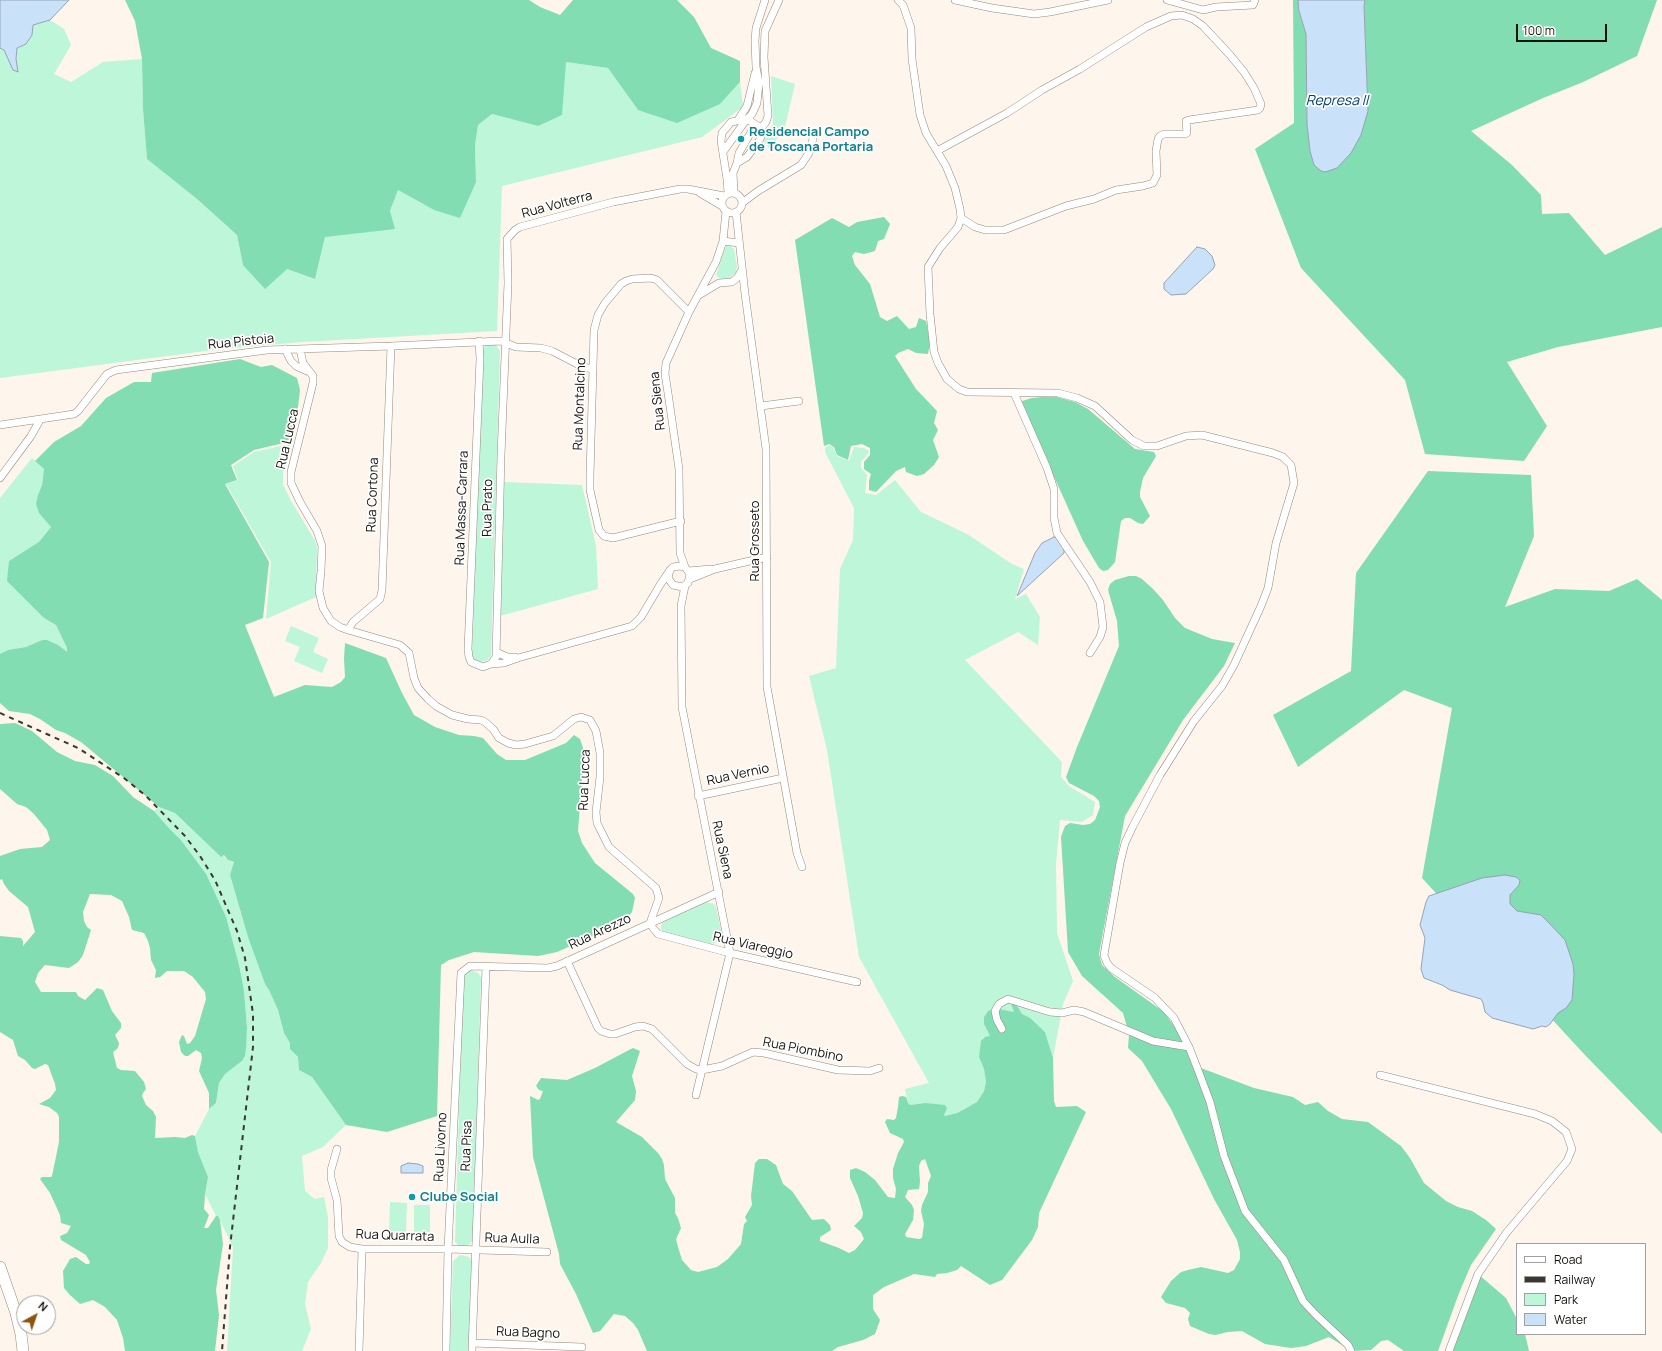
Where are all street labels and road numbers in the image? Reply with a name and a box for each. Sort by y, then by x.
street label: Rua Volterra [520,188,594,222]
street label: Rua Pistoia [207,331,275,353]
street label: Rua Montalcino [571,357,589,451]
street label: Rua Siena [647,371,669,431]
street label: Rua Lucca [273,407,303,471]
street label: Rua Massa-Carrara [452,450,472,566]
street label: Rua Cortona [364,457,382,533]
street label: Rua Prato [480,479,496,537]
street label: Rua Grosseto [747,501,763,581]
street label: Rua Lucca [576,749,594,811]
street label: Rua Vernio [705,761,771,789]
street label: Rua Siena [708,819,736,881]
street label: Rua Arezzo [566,911,634,953]
street label: Rua Viareggio [711,929,795,963]
street label: Rua Piombino [762,1035,844,1065]
street label: Rua Livorno [431,1112,451,1182]
street label: Rua Pisa [458,1120,476,1172]
street label: Rua Quarrata [355,1227,435,1245]
street label: Rua Aulla [484,1230,540,1248]
street label: Rua Bagno [496,1324,560,1342]

